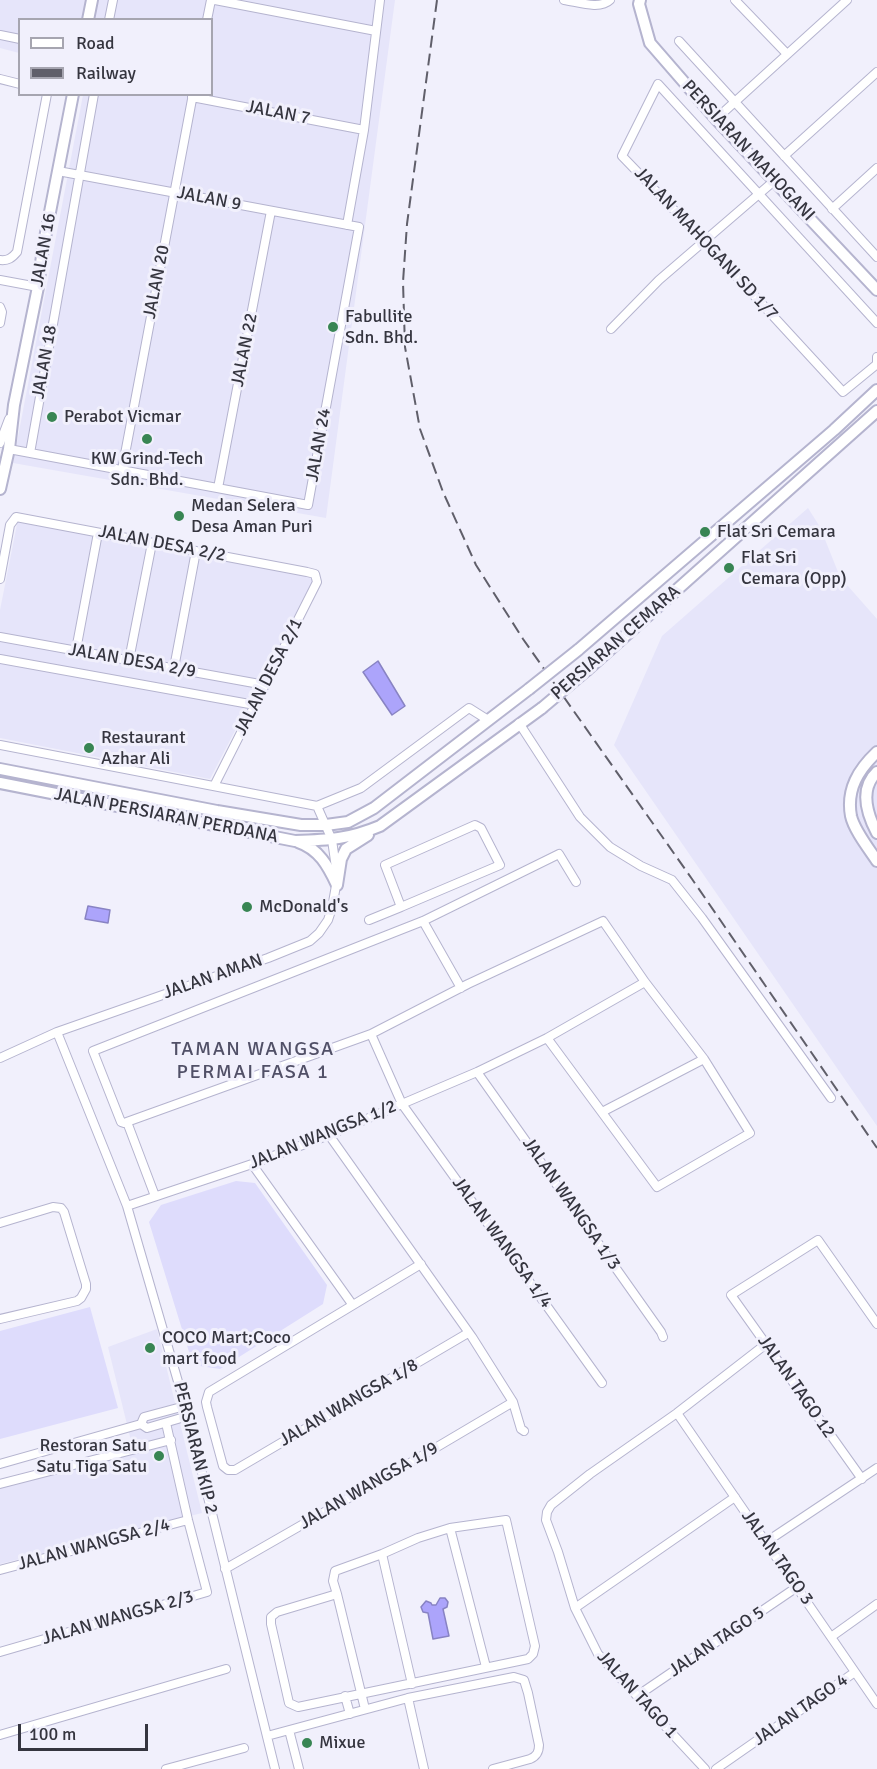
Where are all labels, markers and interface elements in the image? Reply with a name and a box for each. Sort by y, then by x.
legend [18,18,213,96]
text: Road [76,32,115,54]
text: Railway [76,62,136,84]
street label: PERSIARAN MAHOGANI [677,76,819,226]
street label: JALAN 7 [244,96,312,130]
street label: JALAN MAHOGANI SD 1/7 [629,163,783,325]
street label: JALAN 9 [175,182,243,216]
street label: JALAN 16 [27,211,61,289]
street label: JALAN 20 [139,243,175,321]
place label: Fabullite Sdn. Bhd. [345,306,418,348]
street label: JALAN 22 [227,311,263,389]
marker: Fabullite Sdn. Bhd. [326,320,340,334]
street label: JALAN 18 [28,323,62,401]
place label: Perabot Vicmar [64,406,181,428]
street label: JALAN 24 [302,406,336,484]
marker: Perabot Vicmar [45,410,59,424]
marker: KW Grind-Tech Sdn. Bhd. [140,432,154,446]
place label: KW Grind-Tech Sdn. Bhd. [91,448,203,490]
place label: Medan Selera Desa Aman Puri [191,495,313,538]
marker: Medan Selera Desa Aman Puri [172,509,186,523]
street label: JALAN DESA 2/2 [97,521,227,567]
place label: Flat Sri Cemara [717,521,836,543]
marker: Flat Sri Cemara [698,525,712,539]
place label: Flat Sri Cemara (Opp) [741,547,847,590]
marker: Flat Sri Cemara (Opp) [722,561,736,575]
street label: PERSIARAN CEMARA [547,581,685,705]
street label: JALAN DESA 2/1 [230,615,308,739]
street label: JALAN DESA 2/9 [67,639,197,683]
place label: Restaurant Azhar Ali [101,727,185,770]
marker: Restaurant Azhar Ali [82,741,96,755]
street label: JALAN PERSIARAN PERDANA [52,784,280,848]
place label: McDonald's [259,896,348,918]
marker: McDonald's [240,900,254,914]
street label: JALAN AMAN [160,950,266,1004]
district label: TAMAN WANGSA PERMAI FASA 1 [171,1038,335,1085]
street label: JALAN WANGSA 1/2 [246,1096,400,1174]
street label: JALAN WANGSA 1/3 [517,1134,625,1274]
street label: JALAN WANGSA 1/4 [447,1173,557,1313]
place label: COCO Mart;Coco mart food [162,1327,291,1370]
street label: JALAN TAGO 12 [753,1331,839,1443]
marker: COCO Mart;Coco mart food [143,1341,157,1355]
street label: JALAN WANGSA 1/8 [276,1354,422,1452]
street label: PERSIARAN KIP 2 [168,1380,222,1516]
place label: Restoran Satu Satu Tiga Satu [37,1435,147,1478]
street label: JALAN WANGSA 1/9 [296,1437,442,1535]
marker: Restoran Satu Satu Tiga Satu [152,1449,166,1463]
street label: JALAN TAGO 3 [736,1506,818,1610]
street label: JALAN WANGSA 2/4 [15,1514,173,1576]
street label: JALAN WANGSA 2/3 [40,1586,196,1650]
street label: JALAN TAGO 5 [665,1602,769,1682]
street label: JALAN TAGO 1 [592,1647,682,1743]
street label: JALAN TAGO 4 [749,1669,853,1751]
scale bar [21,1712,152,1750]
text: 100 m [29,1723,76,1745]
place label: Mixue [319,1732,365,1754]
marker: Mixue [300,1736,314,1750]

